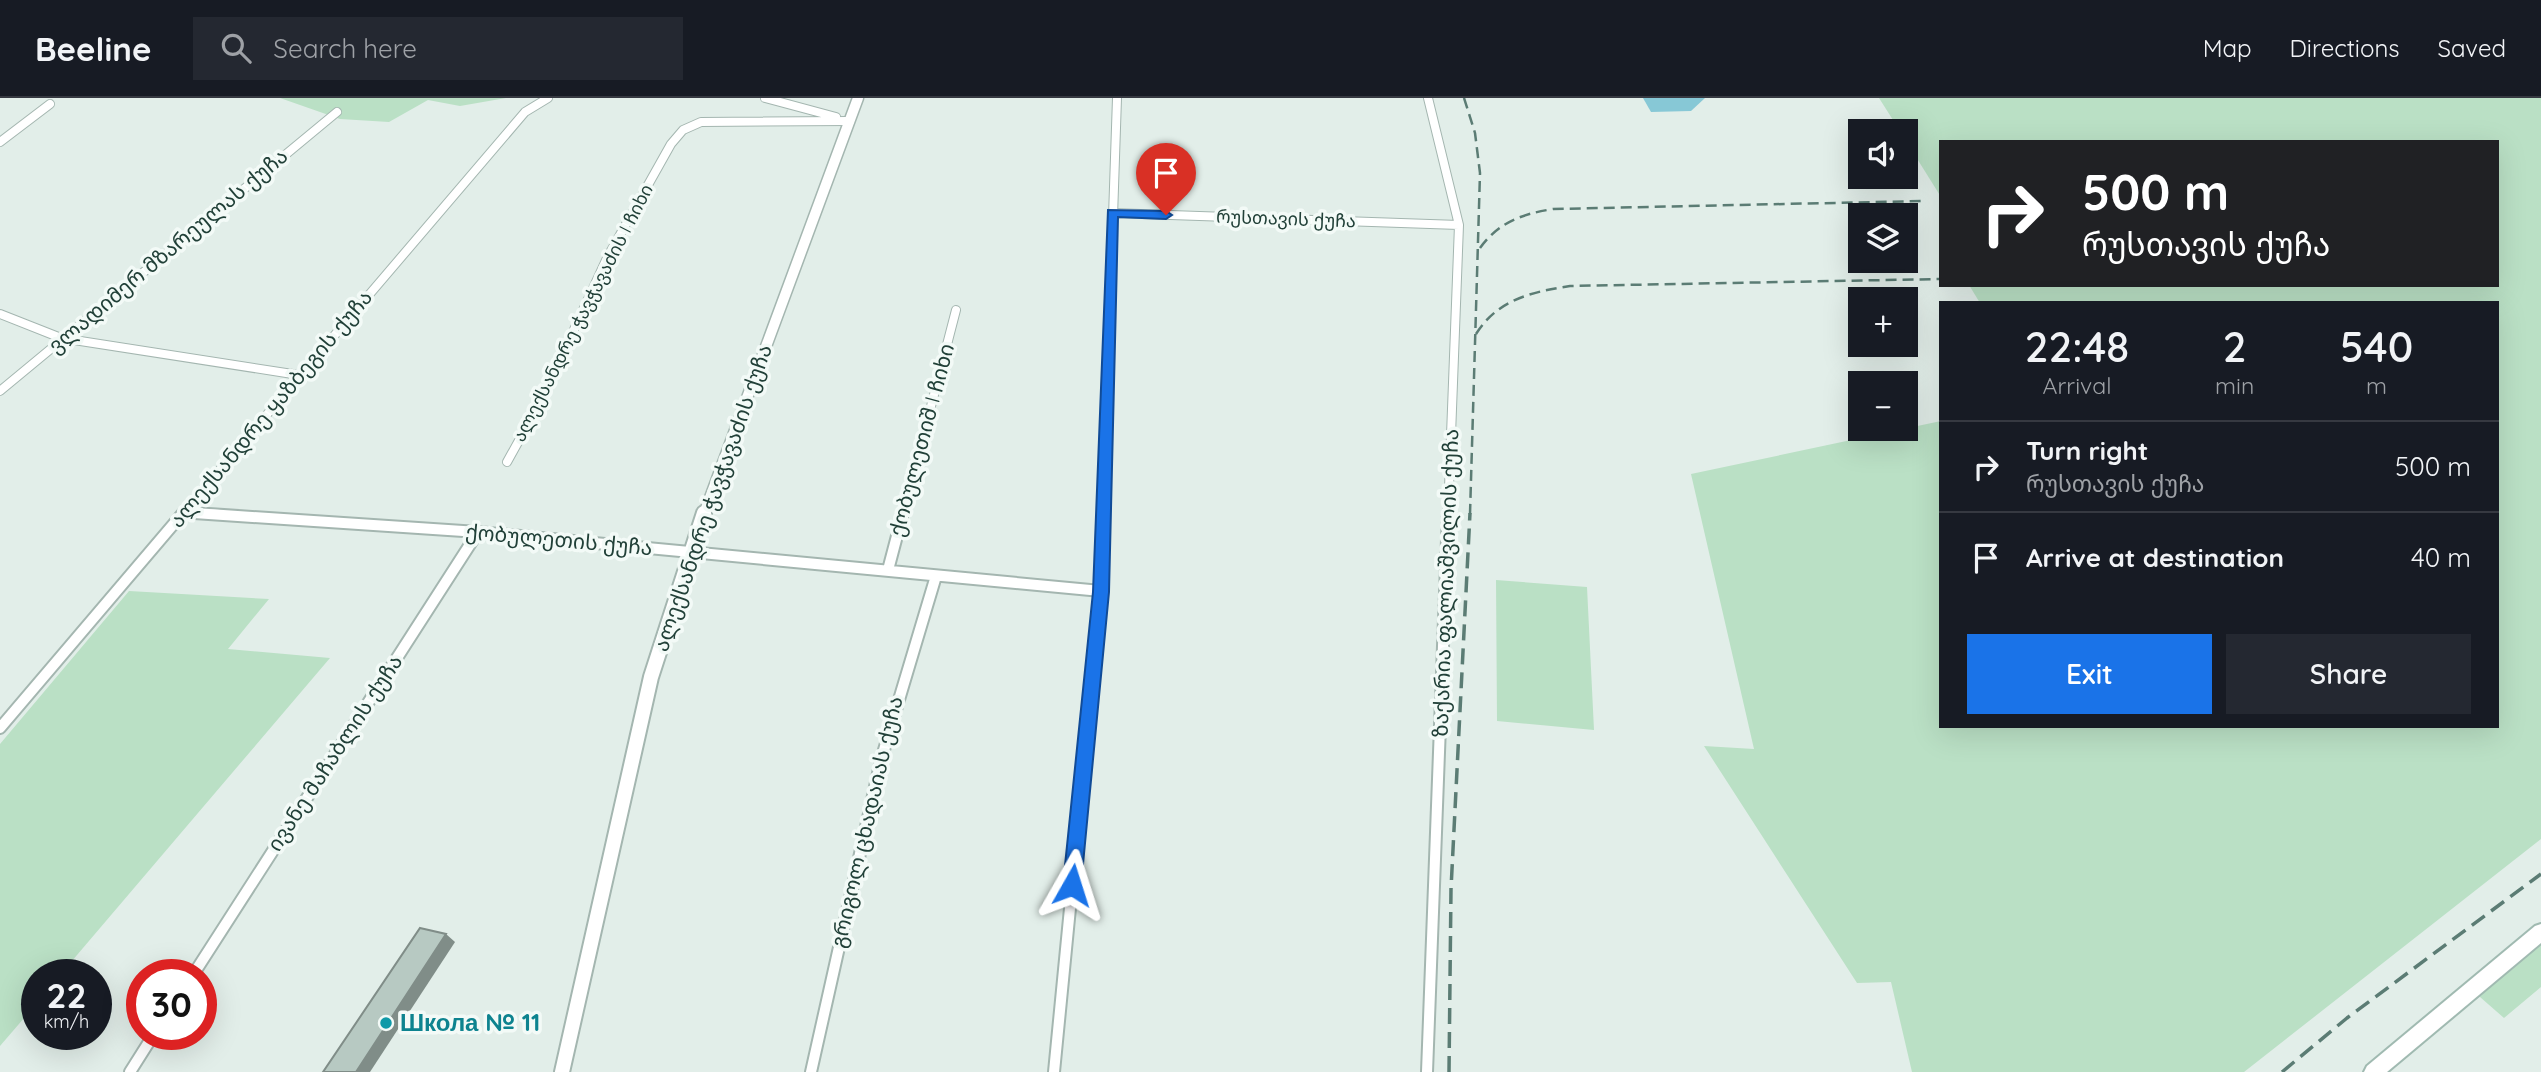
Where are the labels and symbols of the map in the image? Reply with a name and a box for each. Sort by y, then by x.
street label: ვლადიმერ მზარეულას ქუჩა [42,142,293,359]
pin [1136,143,1196,215]
street label: ალექსანდრე ჭავჭავაძის I ჩიხი [507,180,658,446]
street label: რუსთავის ქუჩა [1216,205,1356,232]
street label: ალექსანდრე ყაზბეგის ქუჩა [163,284,378,533]
street label: ქობულეთიშ I ჩიხი [883,340,960,539]
street label: ალექსანდრე ჭავჭავაძის ქუჩა [647,341,778,655]
street label: ზაქარია ფალიაშვილის ქუჩა [1427,428,1464,738]
street label: ქობულეთის ქუჩა [464,518,654,561]
street label: ივანე მაჩაბლის ქუჩა [261,649,408,856]
street label: გრიგოლ ცხადაიას ქუჩა [824,693,909,950]
position arrow [1035,848,1109,922]
speed limit sign: 30 [126,959,217,1050]
place label: Школа № 11 [400,1007,540,1037]
marker: Школа № 11 [378,1015,394,1031]

